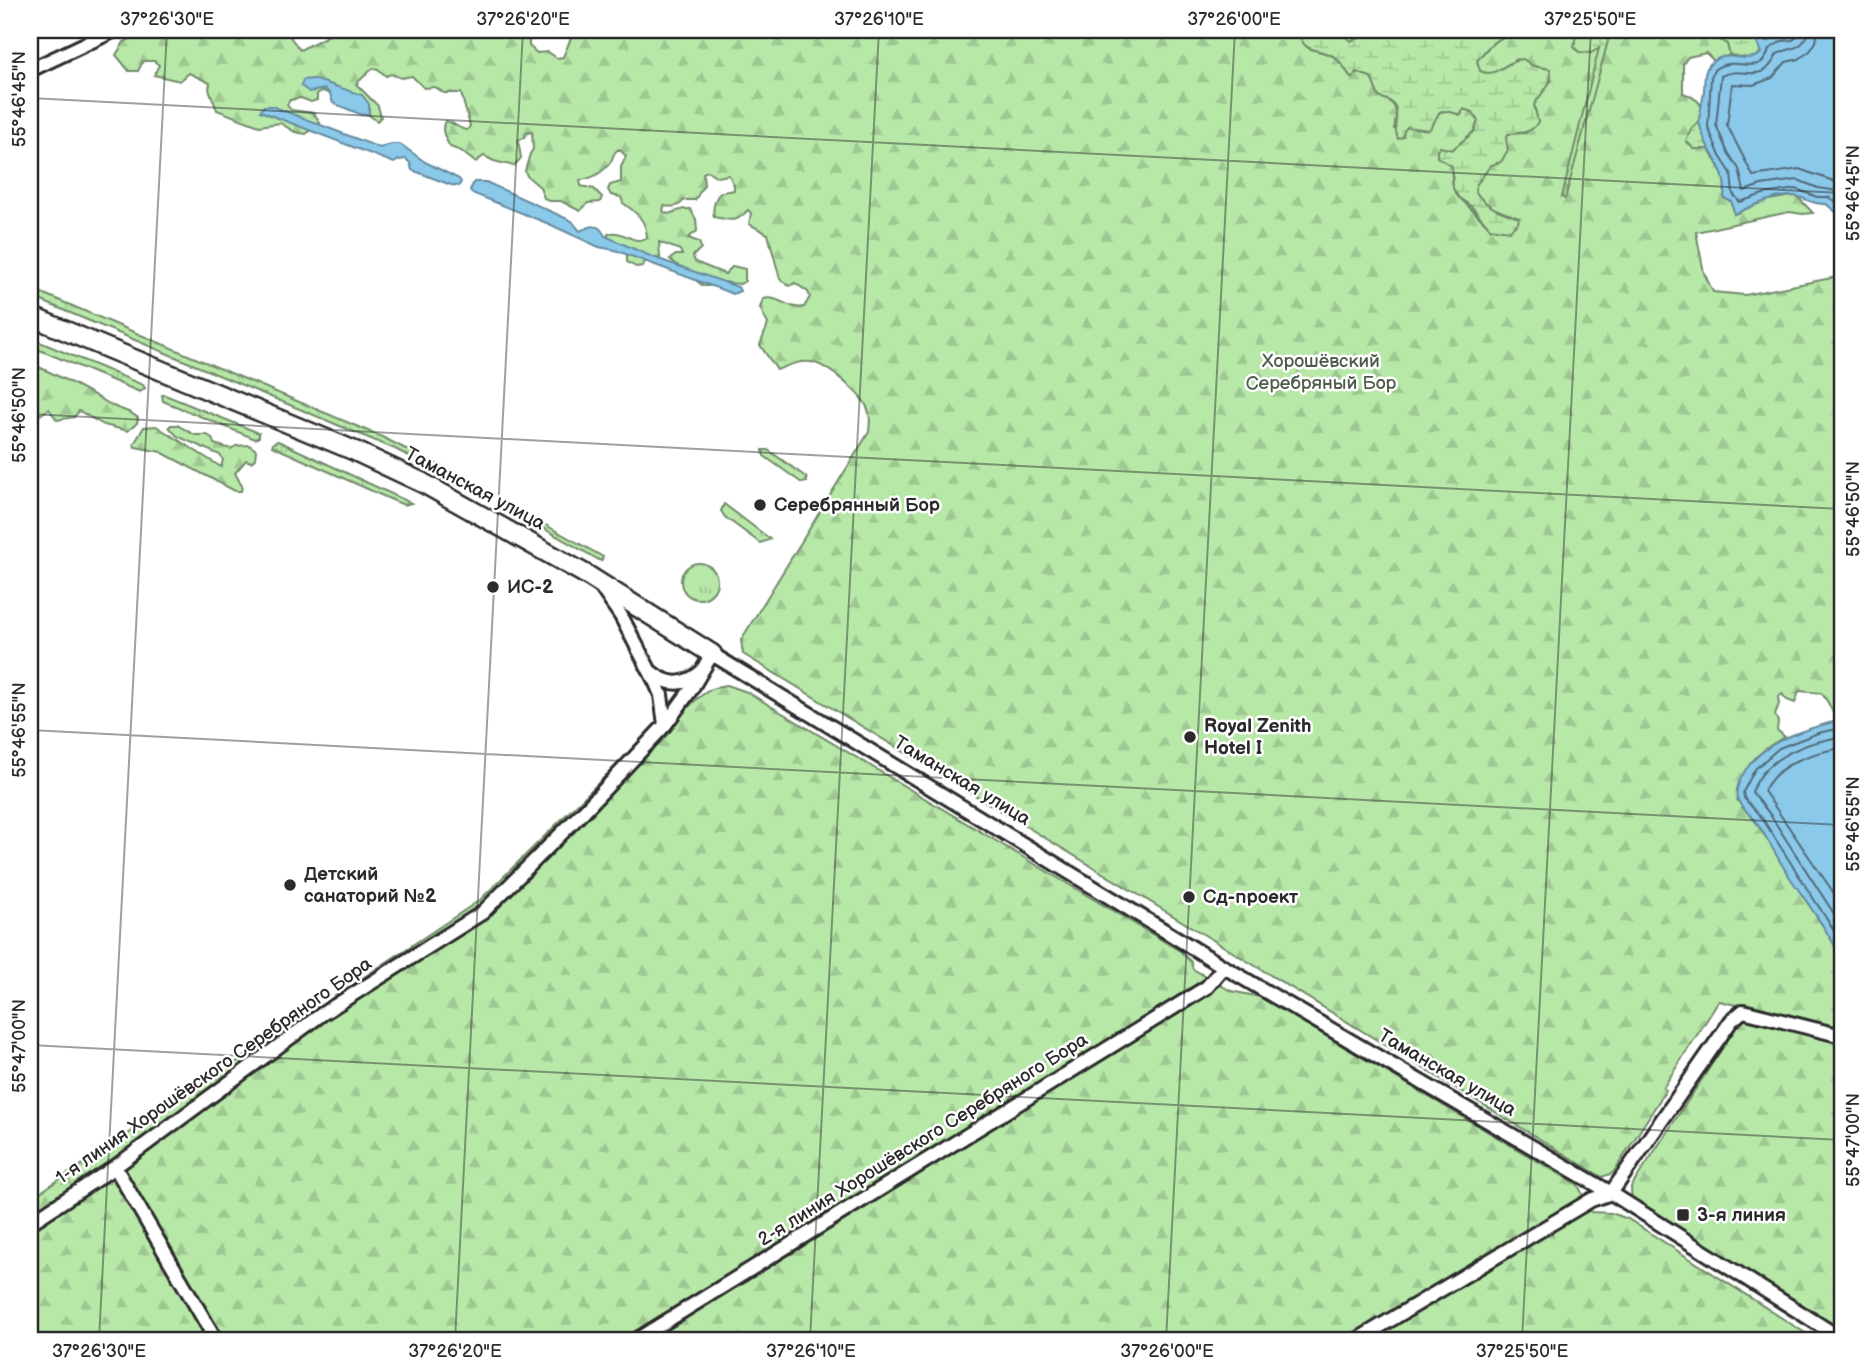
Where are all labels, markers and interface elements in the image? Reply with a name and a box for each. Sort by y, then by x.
text: 37°26'30"E [120,9,214,30]
text: 37°26'20"E [476,9,570,30]
text: 37°26'10"E [834,9,924,30]
text: 37°26'00"E [1187,9,1281,30]
text: 37°25'50"E [1544,9,1636,30]
text: 55°46'45"N [9,51,30,147]
text: 55°46'45"N [1843,145,1864,241]
park label: Хорошёвский Серебряный Бор [1246,350,1397,395]
text: 55°46'50"N [9,367,30,463]
street label: Таманская улица [401,442,549,536]
text: 55°46'50"N [1843,461,1864,557]
place label: Серебрянный Бор [774,494,941,517]
marker: Серебрянный Бор [752,497,768,513]
place label: ИС-2 [507,576,554,599]
marker: ИС-2 [485,579,501,595]
text: 55°46'55"N [9,682,30,778]
place label: Royal Zenith Hotel I [1204,715,1311,760]
marker: Royal Zenith Hotel I [1182,729,1198,745]
street label: Таманская улица [889,731,1035,831]
text: 55°46'55"N [1843,776,1864,872]
place label: Детский санаторий №2 [304,863,437,908]
marker: Детский санаторий №2 [282,877,298,893]
place label: Сд-проект [1203,886,1298,909]
marker: Сд-проект [1181,889,1197,905]
street label: 1-я линия Хорошёвского Серебряного Бора [51,952,377,1190]
text: 55°47'00"N [9,999,30,1093]
street label: Таманская улица [1374,1024,1520,1122]
street label: 2-я линия Хорошёвского Серебряного Бора [754,1028,1092,1252]
text: 55°47'00"N [1843,1093,1864,1187]
place label: 3-я линия [1697,1204,1786,1227]
marker: 3-я линия [1675,1207,1691,1223]
text: 37°26'30"E [52,1341,146,1362]
text: 37°26'20"E [408,1341,502,1362]
text: 37°26'10"E [766,1341,856,1362]
text: 37°26'00"E [1120,1341,1214,1362]
text: 37°25'50"E [1476,1341,1568,1362]

